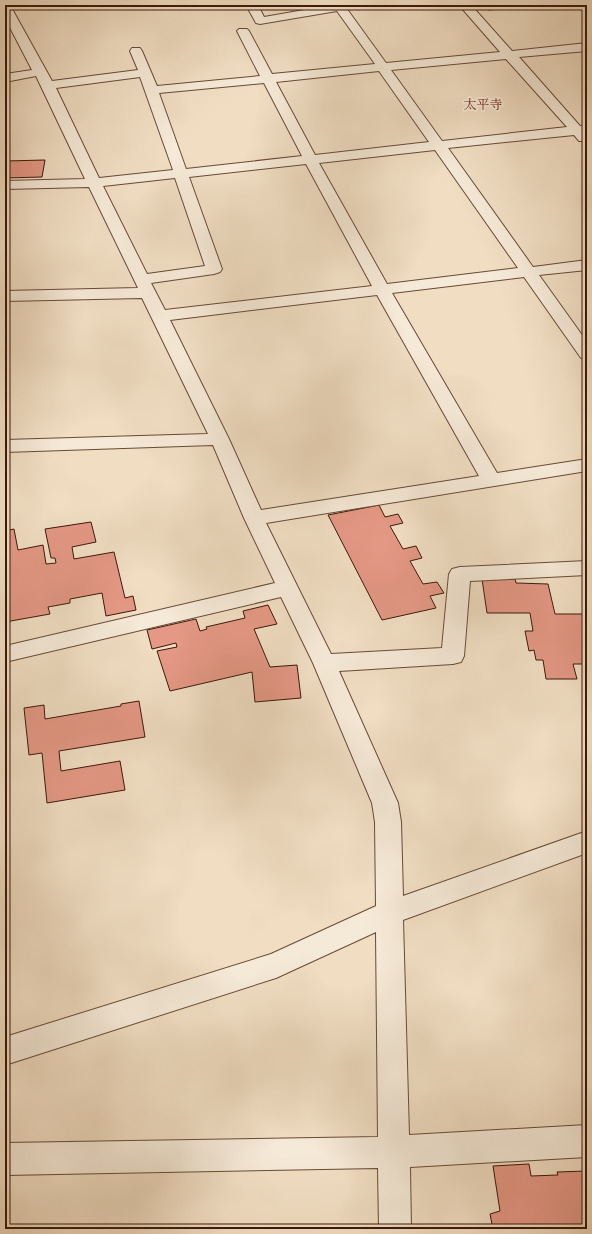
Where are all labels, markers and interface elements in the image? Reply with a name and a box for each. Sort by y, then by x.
district label: 太平寺 [463,97,503,113]

